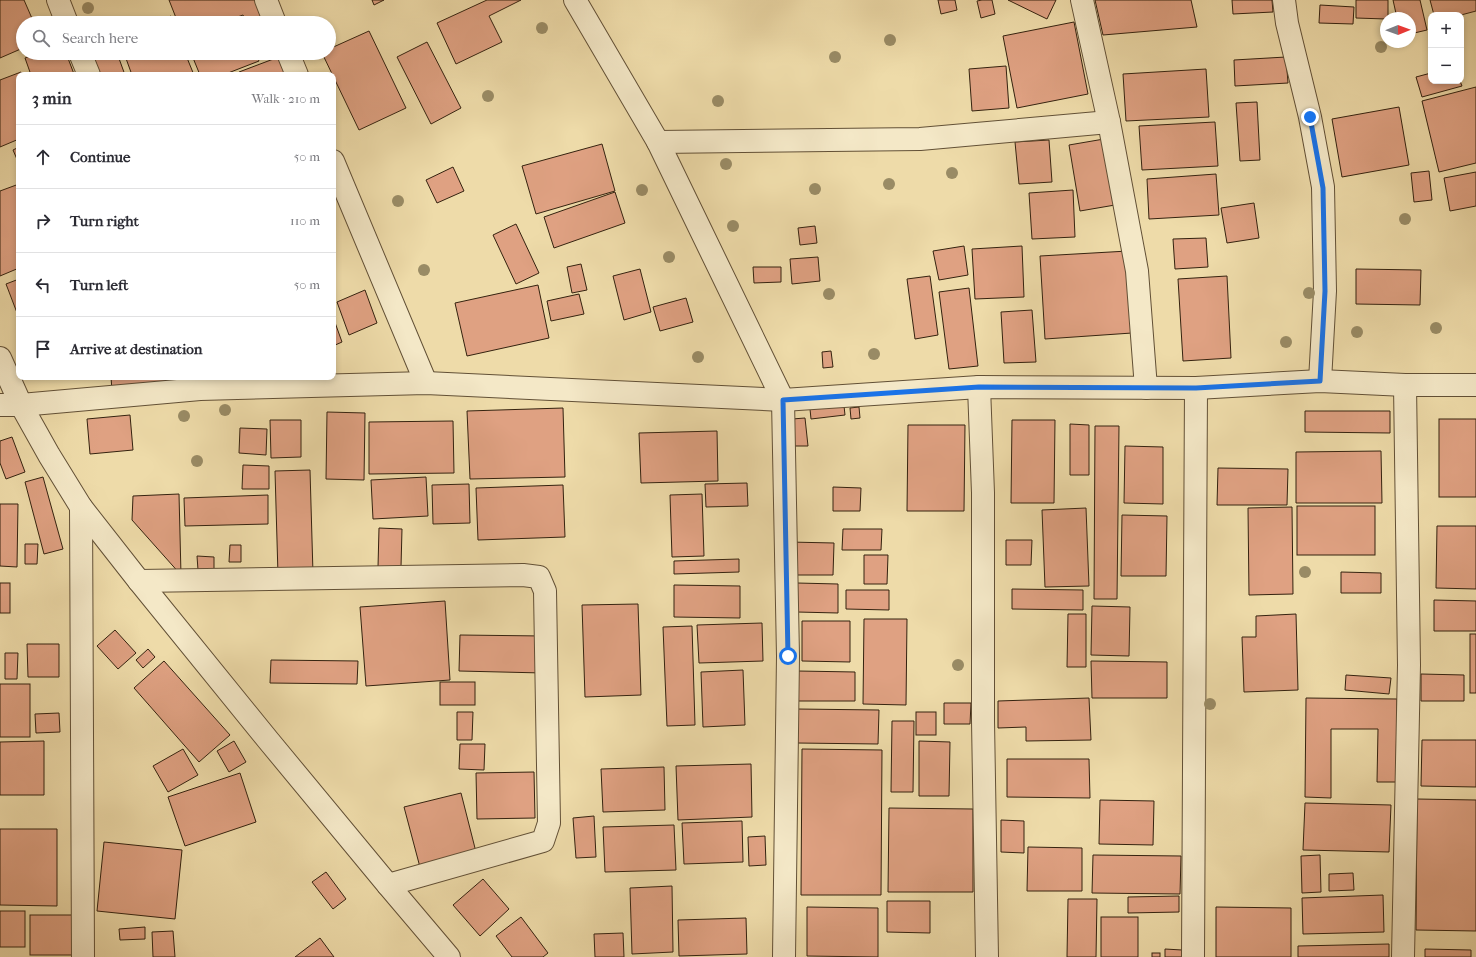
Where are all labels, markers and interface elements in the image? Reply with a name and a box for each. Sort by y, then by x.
north arrow [1380,12,1416,48]
map controls [1428,12,1464,84]
button: + [1428,12,1464,48]
search box [16,16,336,60]
icon: search [30,27,52,49]
text: Search here [62,29,138,47]
button: − [1428,48,1464,84]
text: 3 min [32,88,72,108]
text: Walk · 210 m [252,91,320,106]
route end [1301,108,1319,126]
icon: ahead [32,146,54,168]
text: Continue [70,148,130,166]
text: 50 m [294,149,320,164]
icon: right [32,210,54,232]
text: Turn right [70,212,139,230]
text: 110 m [290,213,320,228]
icon: left [32,274,54,296]
text: Turn left [70,276,128,294]
text: 50 m [294,277,320,292]
icon: arrive [32,338,54,360]
text: Arrive at destination [70,340,202,358]
route start [779,647,797,665]

